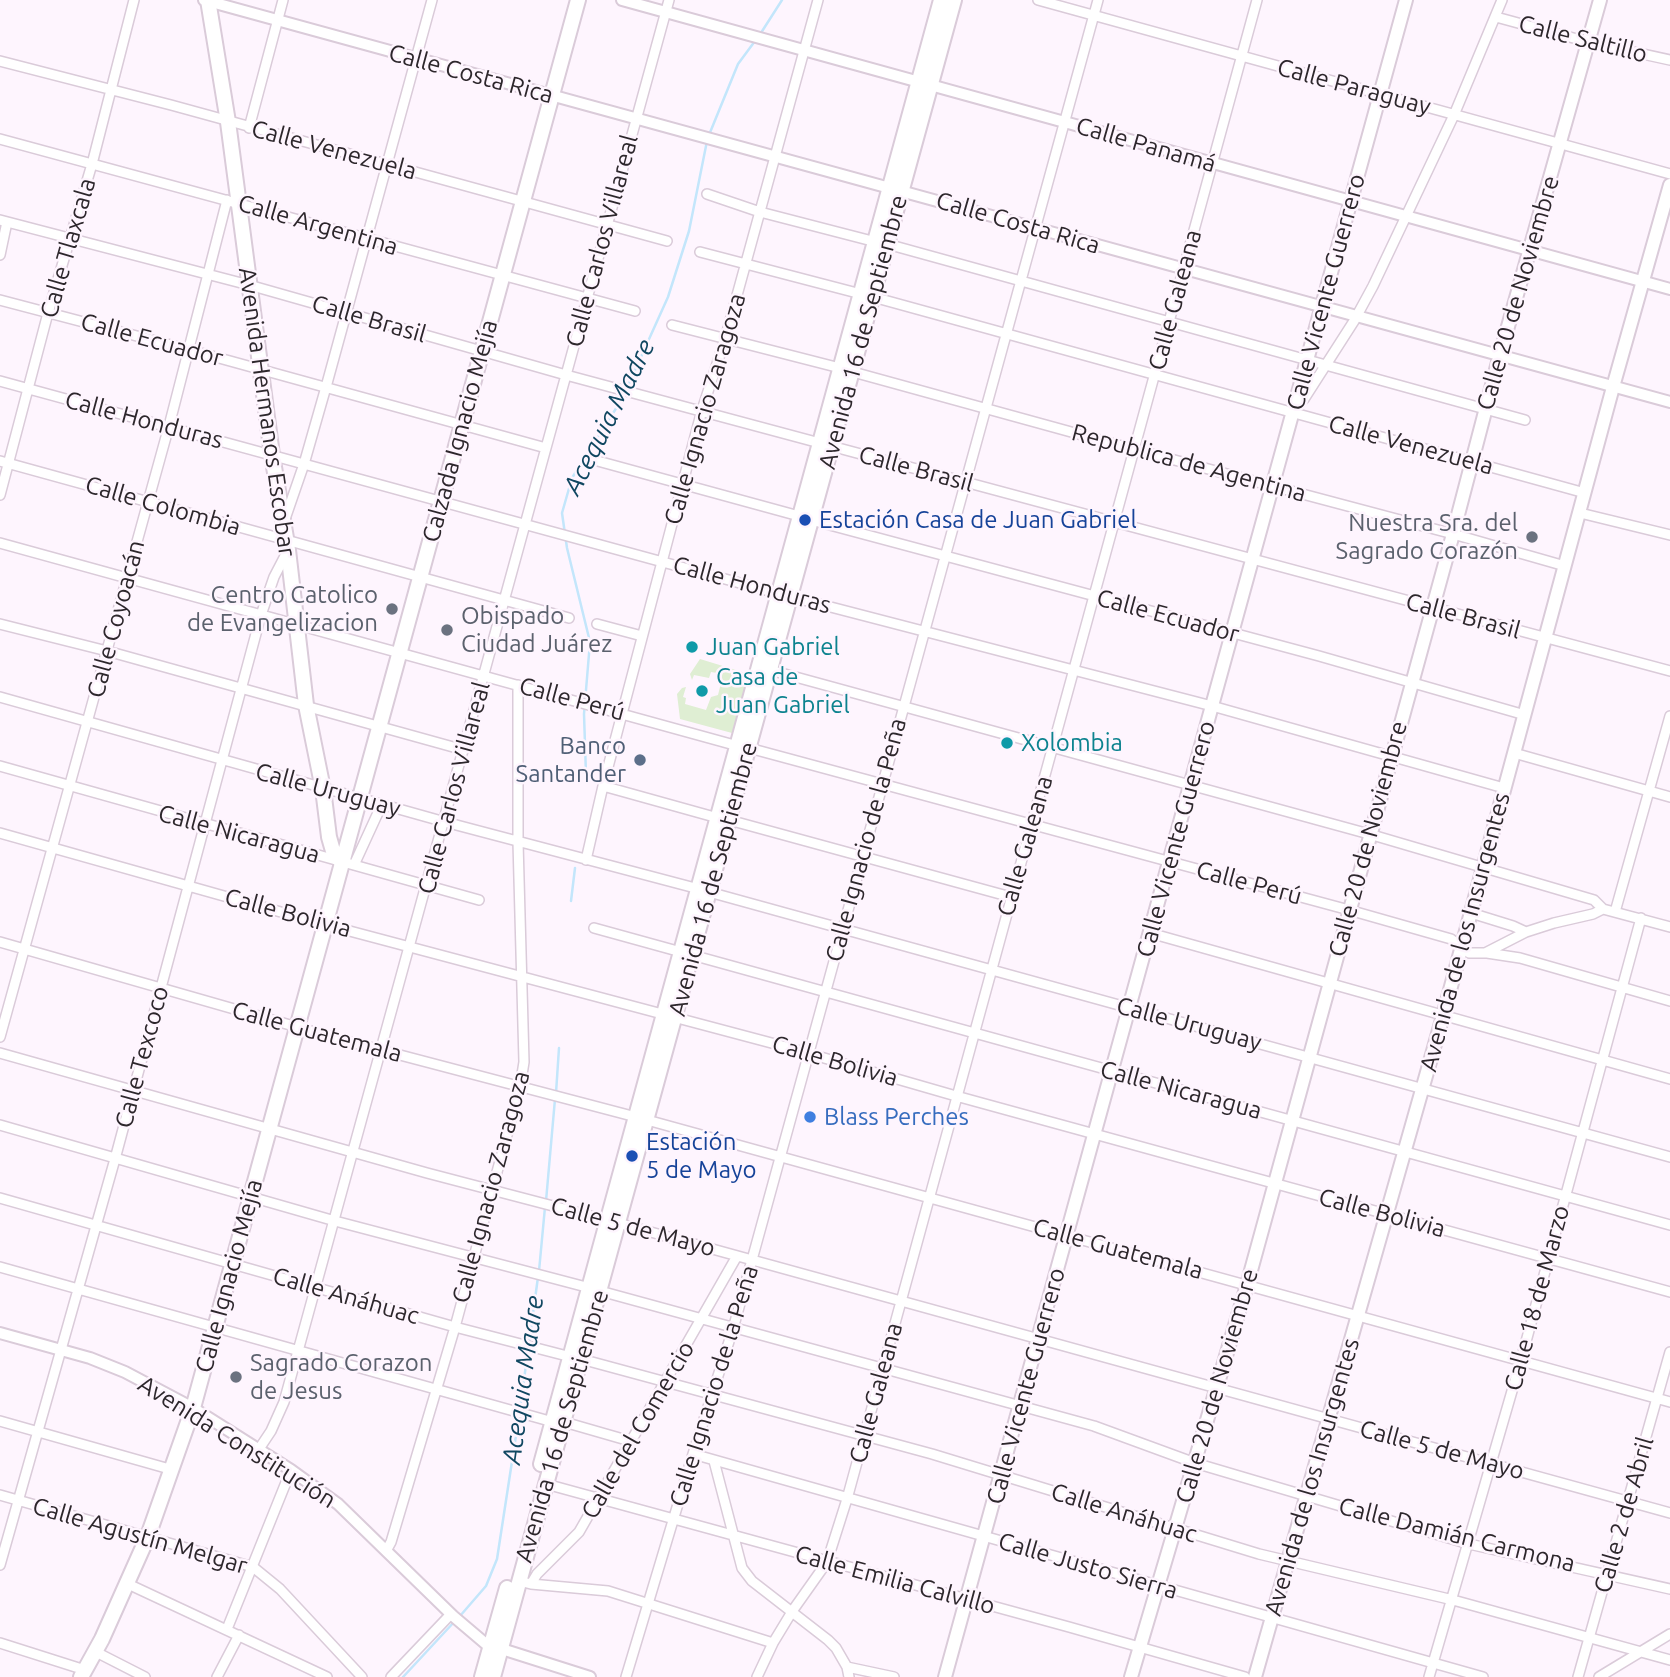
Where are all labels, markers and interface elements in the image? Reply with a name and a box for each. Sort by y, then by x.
street label: Calle Saltillo [1516,9,1650,69]
street label: Calle Costa Rica [386,38,556,110]
street label: Calle Paraguay [1274,53,1434,121]
street label: Calle Panamá [1073,111,1219,179]
street label: Calle Venezuela [248,114,420,186]
street label: Calle Carlos Villareal [560,132,644,350]
street label: Calle Vicente Guerrero [1281,171,1371,413]
street label: Calle 20 de Noviembre [1471,172,1565,414]
street label: Calle Tlaxcala [34,175,102,321]
street label: Calle Costa Rica [933,186,1103,260]
street label: Calle Argentina [235,188,401,262]
street label: Avenida 16 de Septiembre [813,192,913,472]
street label: Calle Galeana [1142,226,1208,374]
street label: Avenida Hermanos Escobar [232,265,302,559]
street label: Calle Brasil [309,289,429,349]
street label: Calle Ignacio Zaragoza [658,290,752,528]
street label: Calle Ecuador [78,307,226,373]
street label: Calzada Ignacio Mejía [416,317,504,545]
water label: Acequia Madre [557,334,661,500]
street label: Calle Honduras [62,385,226,455]
street label: Calle Venezuela [1325,409,1497,481]
street label: Republica de Agentina [1069,418,1309,508]
street label: Calle Brasil [855,440,977,498]
street label: Calle Colombia [82,470,244,542]
place label: Estación Casa de Juan Gabriel [819,506,1137,534]
place label: Nuestra Sra. del Sagrado Corazón [1336,509,1518,565]
marker: Estación Casa de Juan Gabriel [797,512,813,528]
marker: Nuestra Sra. del Sagrado Corazón [1524,529,1540,545]
street label: Calle Coyoacán [81,537,151,701]
street label: Calle Honduras [670,550,834,620]
place label: Centro Catolico de Evangelizacion [187,581,378,637]
street label: Calle Ecuador [1094,583,1242,649]
street label: Calle Brasil [1402,587,1524,645]
marker: Centro Catolico de Evangelizacion [384,601,400,617]
place label: Obispado Ciudad Juárez [461,602,612,658]
marker: Obispado Ciudad Juárez [439,622,455,638]
place label: Juan Gabriel [706,633,840,661]
marker: Juan Gabriel [684,639,700,655]
place label: Casa de Juan Gabriel [716,663,850,719]
street label: Calle Perú [516,671,628,727]
street label: Calle Carlos Villareal [412,679,496,897]
marker: Casa de Juan Gabriel [694,683,710,699]
street label: Calle Ignacio de la Peña [820,715,912,965]
street label: Calle Vicente Guerrero [1131,718,1221,960]
street label: Calle 20 de Noviembre [1323,718,1413,960]
place label: Xolombia [1021,729,1123,757]
place label: Banco Santander [516,732,626,788]
marker: Xolombia [999,735,1015,751]
street label: Avenida 16 de Septiembre [663,739,763,1019]
marker: Banco Santander [632,752,648,768]
street label: Calle Uruguay [252,757,404,823]
street label: Calle Galeana [991,773,1059,919]
street label: Avenida de los Insurgentes [1414,789,1516,1075]
street label: Calle Nicaragua [155,799,323,869]
street label: Calle Perú [1193,855,1305,911]
street label: Calle Bolivia [222,882,354,944]
street label: Calle Texcoco [109,983,175,1131]
street label: Calle Uruguay [1113,991,1265,1057]
street label: Calle Guatemala [229,995,405,1069]
street label: Calle Bolivia [769,1029,901,1093]
street label: Calle Nicaragua [1097,1055,1265,1125]
street label: Calle Ignacio Zaragoza [446,1068,536,1306]
place label: Blass Perches [824,1103,969,1131]
marker: Blass Perches [802,1109,818,1125]
place label: Estación 5 de Mayo [646,1128,757,1184]
marker: Estación 5 de Mayo [624,1148,640,1164]
street label: Calle Ignacio Mejía [189,1176,269,1376]
street label: Calle Bolivia [1316,1182,1448,1244]
street label: Calle 5 de Mayo [548,1191,718,1263]
street label: Calle 18 de Marzo [1498,1202,1576,1394]
street label: Calle Guatemala [1030,1212,1206,1286]
street label: Calle Anáhuac [269,1261,423,1331]
street label: Calle Ignacio de la Peña [664,1262,764,1510]
street label: Calle Vicente Guerrero [981,1265,1071,1507]
street label: Calle 20 de Noviembre [1170,1265,1264,1507]
street label: Avenida 16 de Septiembre [509,1286,615,1566]
water label: Acequia Madre [496,1294,550,1466]
street label: Calle Galeana [843,1319,909,1467]
street label: Avenida de los Insurgentes [1259,1335,1365,1619]
street label: Calle del Comercio [575,1336,701,1524]
place label: Sagrado Corazon de Jesus [250,1349,432,1405]
street label: Avenida Constitución [133,1369,341,1515]
marker: Sagrado Corazon de Jesus [228,1369,244,1385]
street label: Calle 5 de Mayo [1357,1414,1527,1486]
street label: Calle 2 de Abril [1588,1434,1660,1596]
street label: Calle Anáhuac [1048,1477,1200,1549]
street label: Calle Agustín Melgar [29,1492,251,1580]
street label: Calle Damián Carmona [1336,1492,1578,1578]
street label: Calle Justo Sierra [995,1527,1181,1605]
street label: Calle Emilia Calvillo [792,1539,998,1621]

